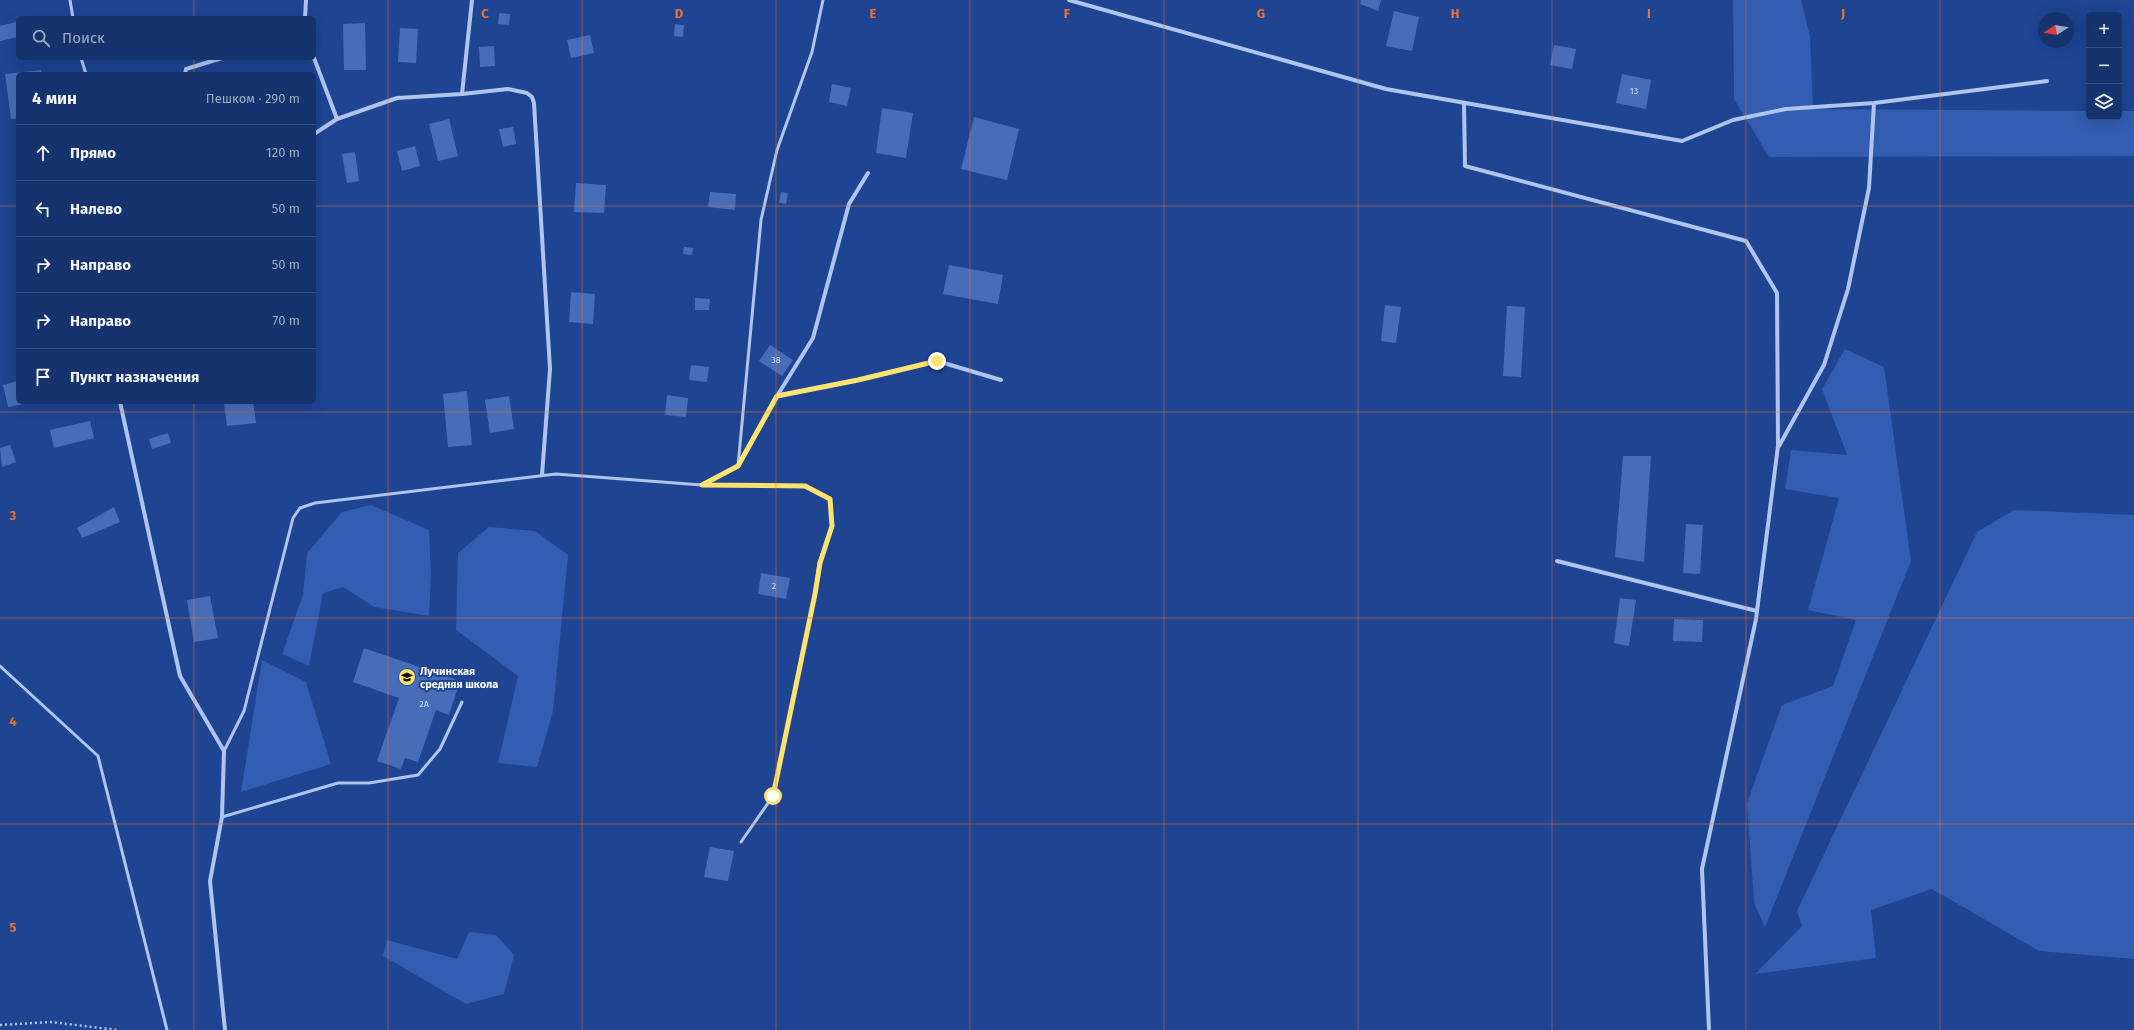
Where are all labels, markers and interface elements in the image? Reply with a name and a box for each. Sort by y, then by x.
text: C [481,6,489,21]
text: D [675,6,684,21]
text: E [870,6,877,21]
text: F [1064,6,1071,21]
text: G [1257,6,1265,21]
text: H [1451,6,1459,21]
text: I [1647,6,1651,21]
text: J [1840,6,1845,21]
north arrow [2038,12,2074,48]
map controls [2086,12,2122,120]
button: + [2086,12,2122,48]
search box [16,16,316,60]
icon: search [30,27,52,49]
text: Поиск [62,29,105,47]
button: − [2086,48,2122,84]
button: layers [2086,84,2122,120]
house number: 13 [1630,86,1638,96]
text: 4 мин [32,88,77,109]
text: Пешком · 290 m [206,91,300,106]
icon: ahead [32,142,54,164]
text: Прямо [70,144,116,162]
text: 120 m [266,145,300,160]
icon: left [32,198,54,220]
text: Налево [70,200,122,218]
text: 50 m [272,201,300,216]
icon: right [32,254,54,276]
text: Направо [70,256,131,274]
text: 50 m [272,257,300,272]
icon: right [32,310,54,332]
text: Направо [70,312,131,330]
text: 70 m [273,313,300,328]
route end [928,352,946,370]
house number: 38 [771,355,781,365]
icon: arrive [32,366,54,388]
text: Пункт назначения [70,368,199,386]
text: 3 [9,508,17,523]
house number: 2 [772,581,776,591]
place label: Лучинская средняя школа [420,665,498,691]
school or university icon: Лучинская средняя школа [397,667,417,687]
house number: 2А [419,699,430,709]
text: 4 [9,714,17,729]
route start [764,787,782,805]
text: 5 [10,920,17,935]

